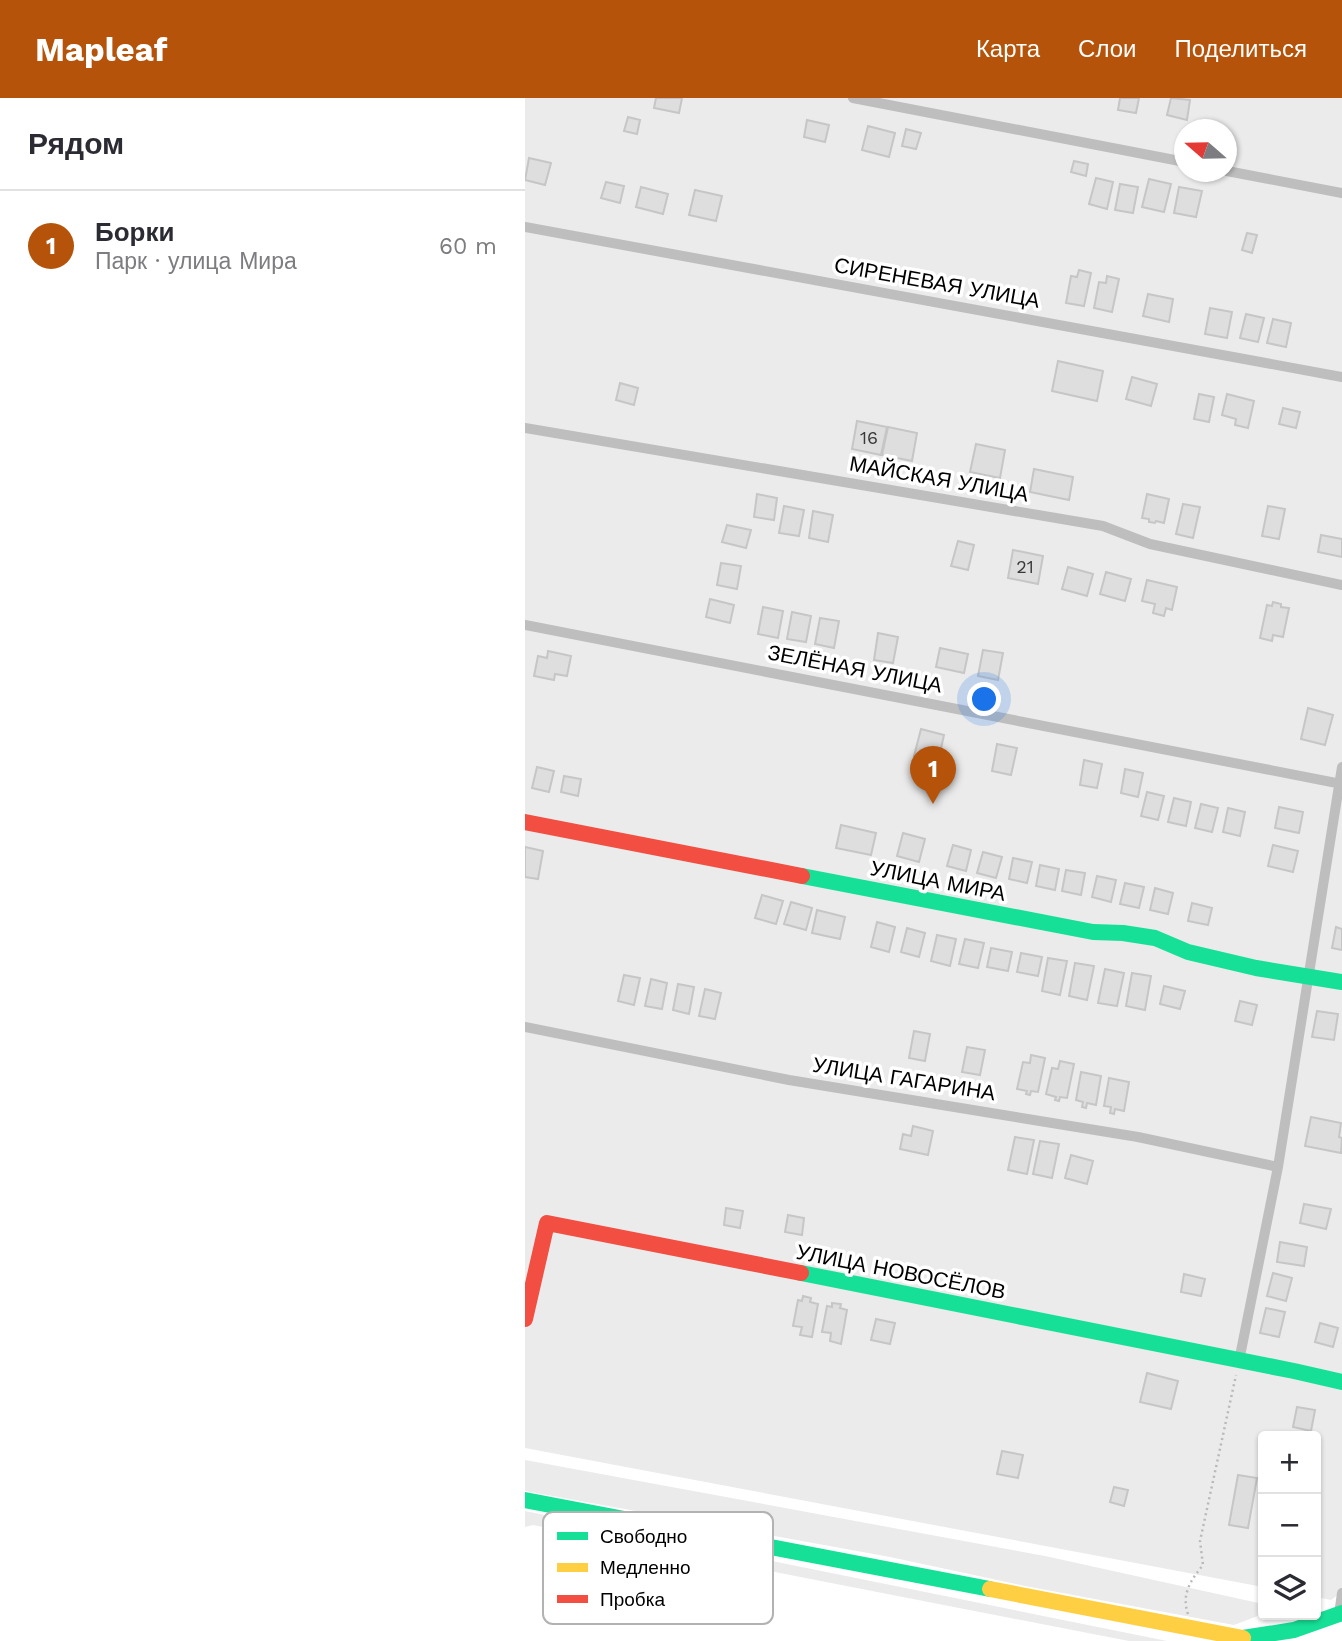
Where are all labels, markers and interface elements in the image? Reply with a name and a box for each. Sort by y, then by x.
text: Mapleaf [35,30,167,69]
text: Карта [976,35,1040,63]
text: Слои [1078,35,1136,63]
text: Поделиться [1174,35,1307,63]
north arrow [1174,119,1237,182]
text: Рядом [28,126,124,161]
text: Борки [95,217,174,247]
text: 1 [46,233,56,260]
text: 60 m [439,233,497,260]
text: Парк · улица Мира [95,248,297,275]
street label: СИРЕНЕВАЯ УЛИЦА [832,252,1042,313]
house number: 16 [860,427,878,448]
street label: МАЙСКАЯ УЛИЦА [848,450,1031,507]
house number: 21 [1016,556,1034,577]
street label: ЗЕЛЁНАЯ УЛИЦА [766,639,944,698]
your location [967,682,1001,716]
pin: 1 [910,746,956,804]
street label: УЛИЦА МИРА [868,855,1008,906]
street label: УЛИЦА ГАГАРИНА [811,1052,997,1105]
street label: УЛИЦА НОВОСЁЛОВ [794,1239,1008,1304]
map controls [1258,1431,1321,1620]
button: + [1258,1431,1321,1494]
button: − [1258,1494,1321,1557]
legend [543,1512,773,1624]
text: Свободно [600,1525,687,1548]
text: Медленно [600,1556,690,1579]
button: layers [1258,1557,1321,1620]
text: Пробка [600,1588,665,1611]

